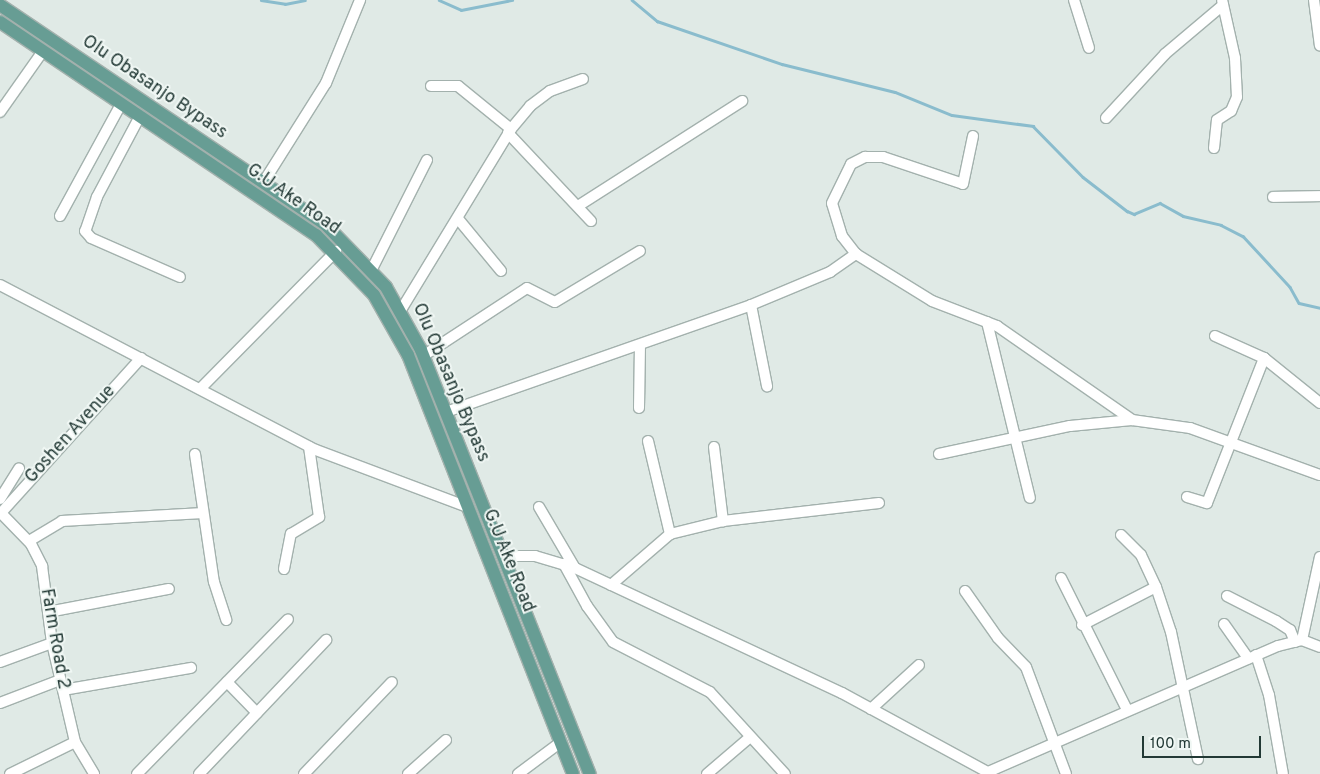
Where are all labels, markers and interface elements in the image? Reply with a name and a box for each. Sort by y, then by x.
street label: Olu Obasanjo Bypass [77,31,231,145]
street label: G.U Ake Road [242,160,344,240]
street label: Olu Obasanjo Bypass [407,300,493,466]
street label: Goshen Avenue [21,381,121,489]
street label: G.U Ake Road [477,506,539,616]
street label: Farm Road 2 [35,587,73,691]
scale bar [1145,726,1264,758]
text: 100 m [1150,735,1191,754]

